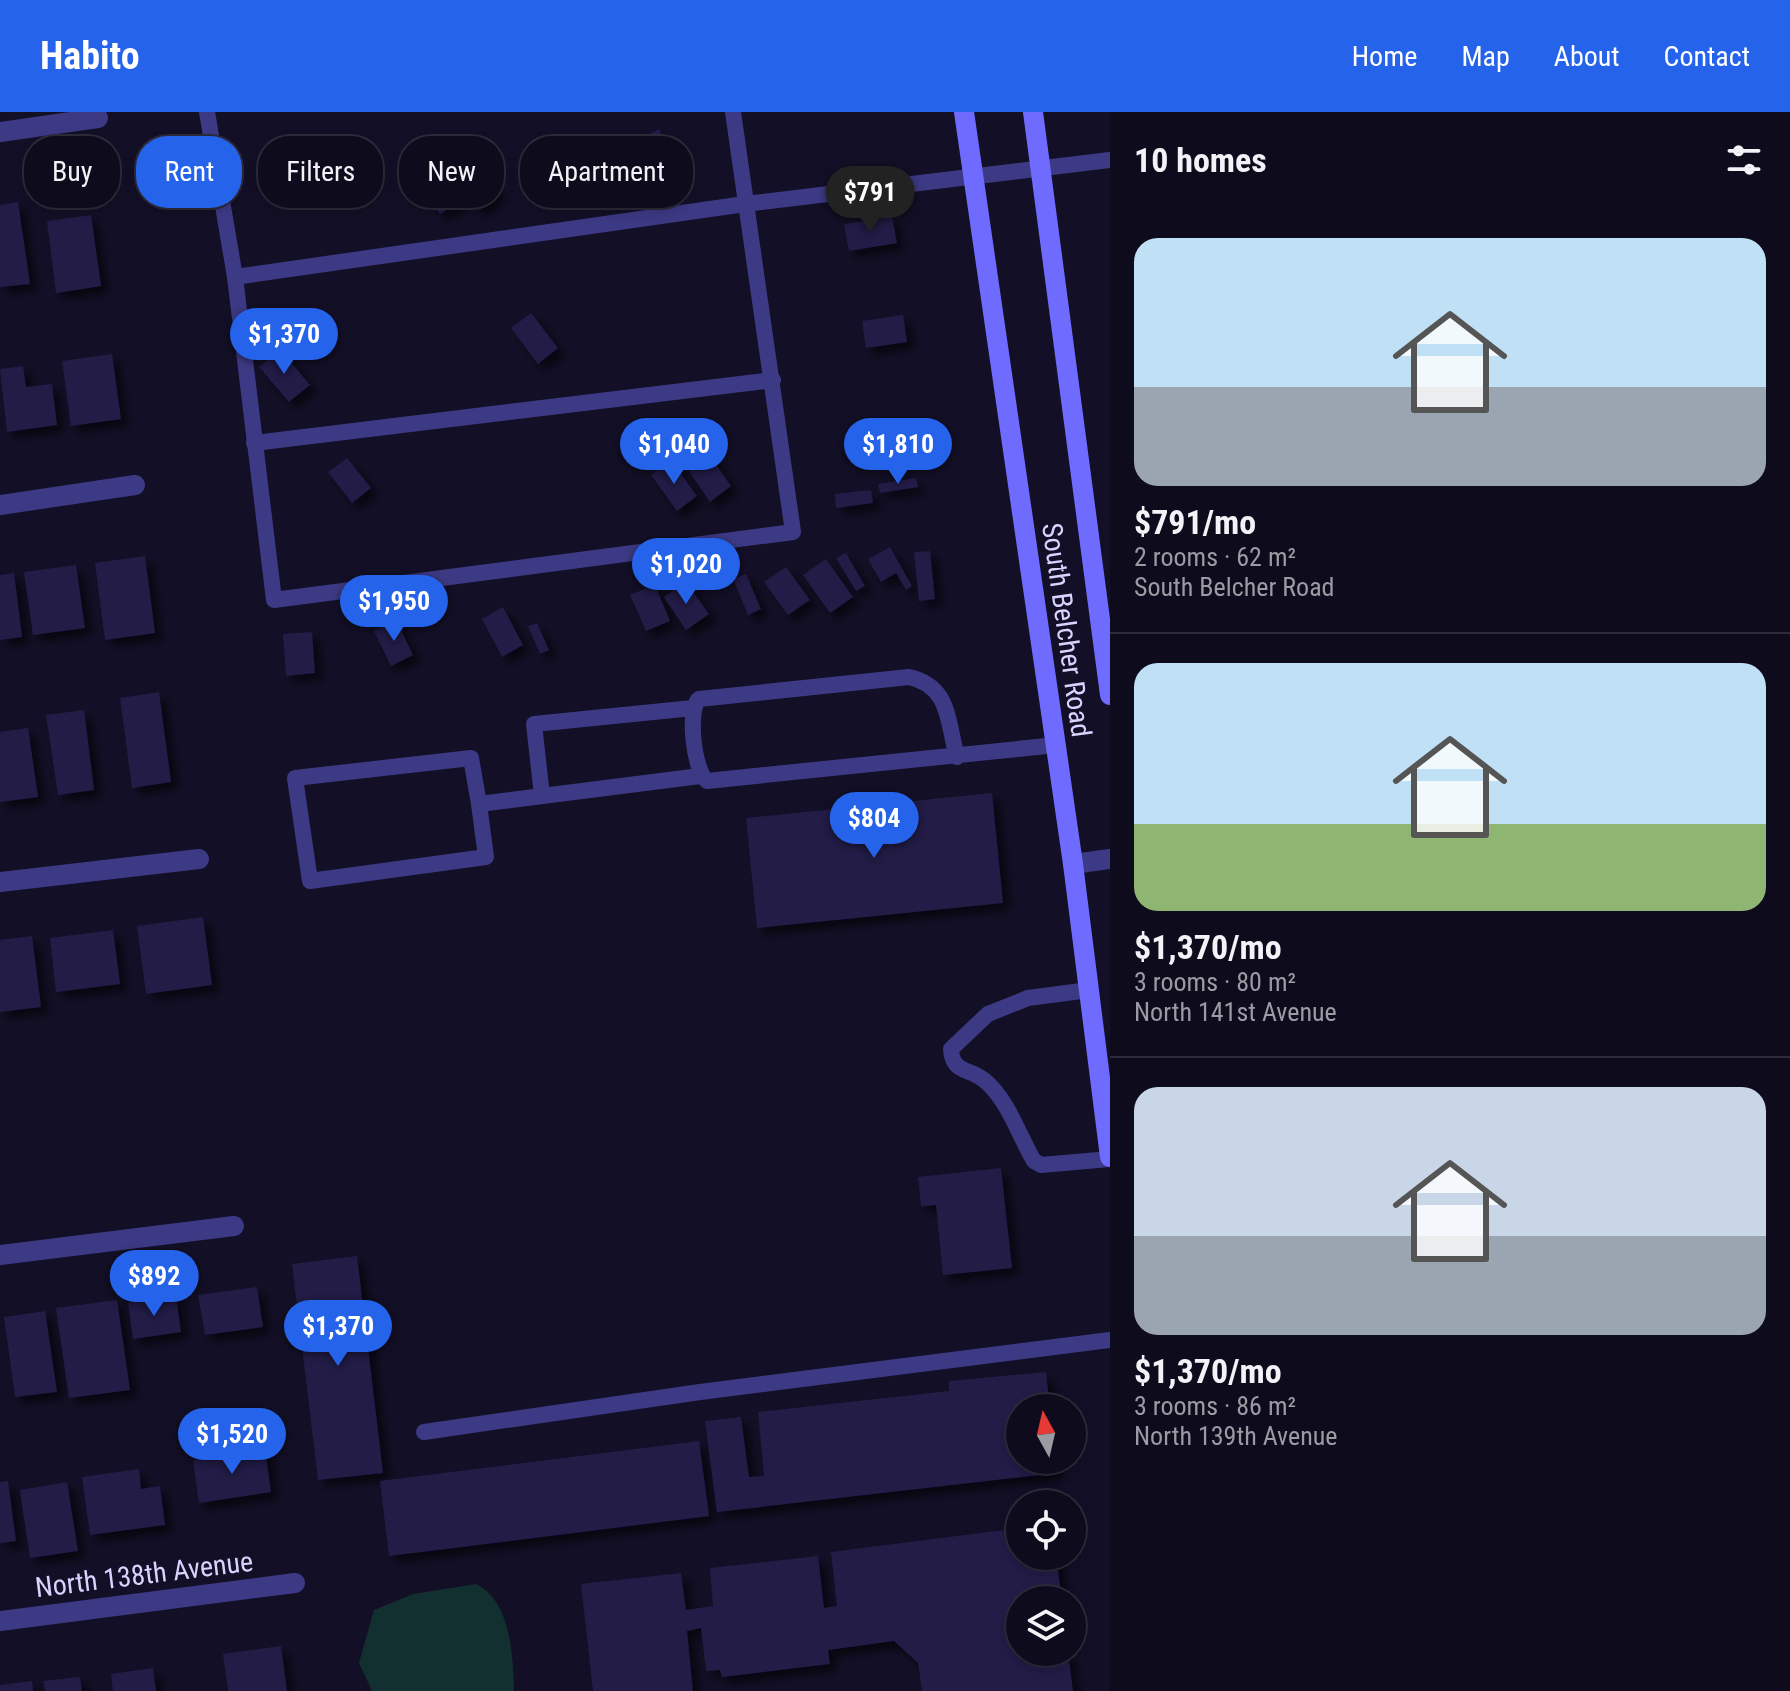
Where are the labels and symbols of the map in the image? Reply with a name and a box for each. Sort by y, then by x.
pin: $791 [823,166,917,234]
pin: $1,370 [219,308,349,376]
pin: $1,040 [609,418,739,486]
pin: $1,810 [833,418,963,486]
street label: South Belcher Road [1035,521,1098,739]
pin: $1,020 [621,538,751,606]
pin: $1,950 [329,575,459,643]
pin: $804 [827,792,921,860]
pin: $892 [107,1250,201,1318]
pin: $1,370 [273,1300,403,1368]
north arrow [1006,1394,1086,1474]
pin: $1,520 [167,1408,297,1476]
street label: North 138th Avenue [33,1545,255,1604]

